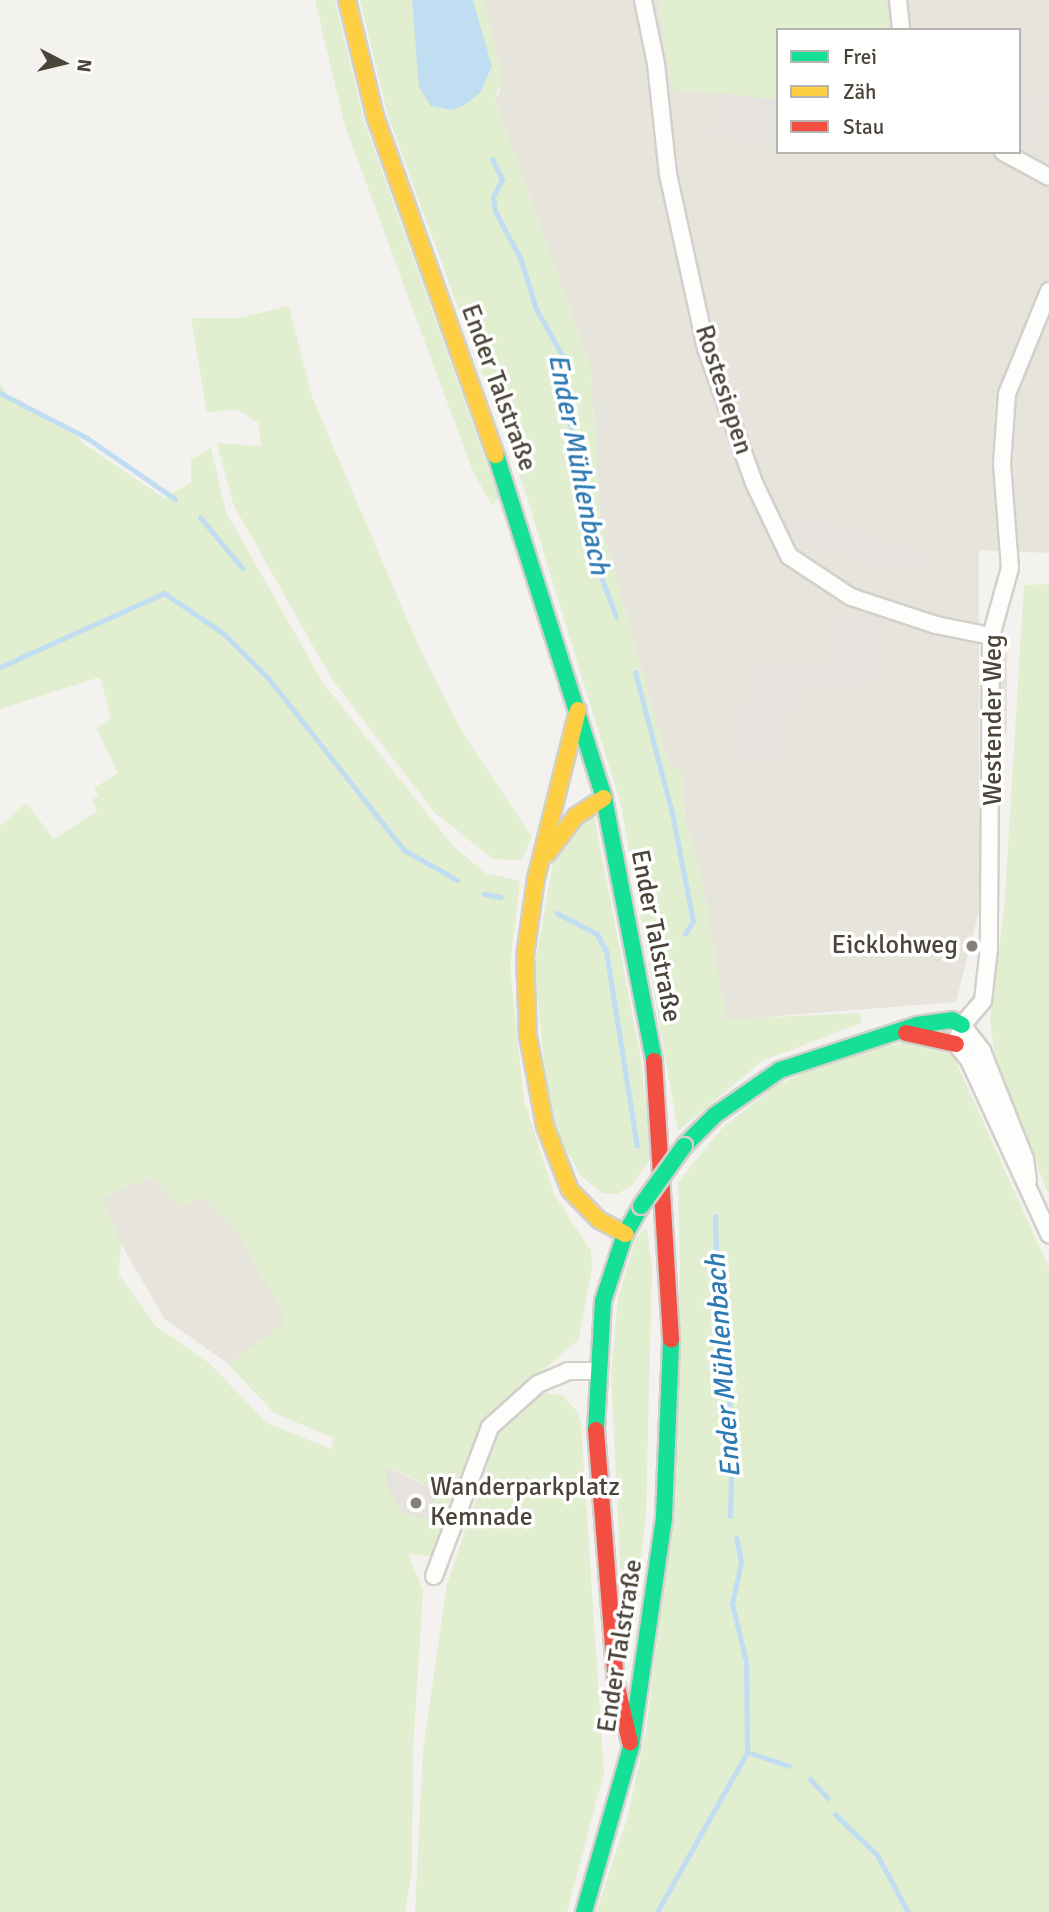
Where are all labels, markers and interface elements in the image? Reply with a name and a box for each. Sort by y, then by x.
north arrow [28,28,98,98]
legend [776,28,1021,154]
text: Frei [843,44,877,70]
text: N [71,58,97,74]
text: Zäh [843,79,877,105]
text: Stau [843,114,884,140]
street label: Ender Talstraße [453,300,543,476]
street label: Rostesiepen [687,321,759,459]
water label: Ender Mühlenbach [541,351,617,577]
street label: Westender Weg [978,634,1010,806]
street label: Ender Talstraße [623,847,687,1025]
place label: Eicklohweg [831,930,958,962]
marker: Eicklohweg [964,938,980,954]
water label: Ender Mühlenbach [698,1253,748,1479]
place label: Wanderparkplatz Kemnade [430,1472,620,1534]
marker: Wanderparkplatz Kemnade [408,1495,424,1511]
street label: Ender Talstraße [592,1557,650,1735]

